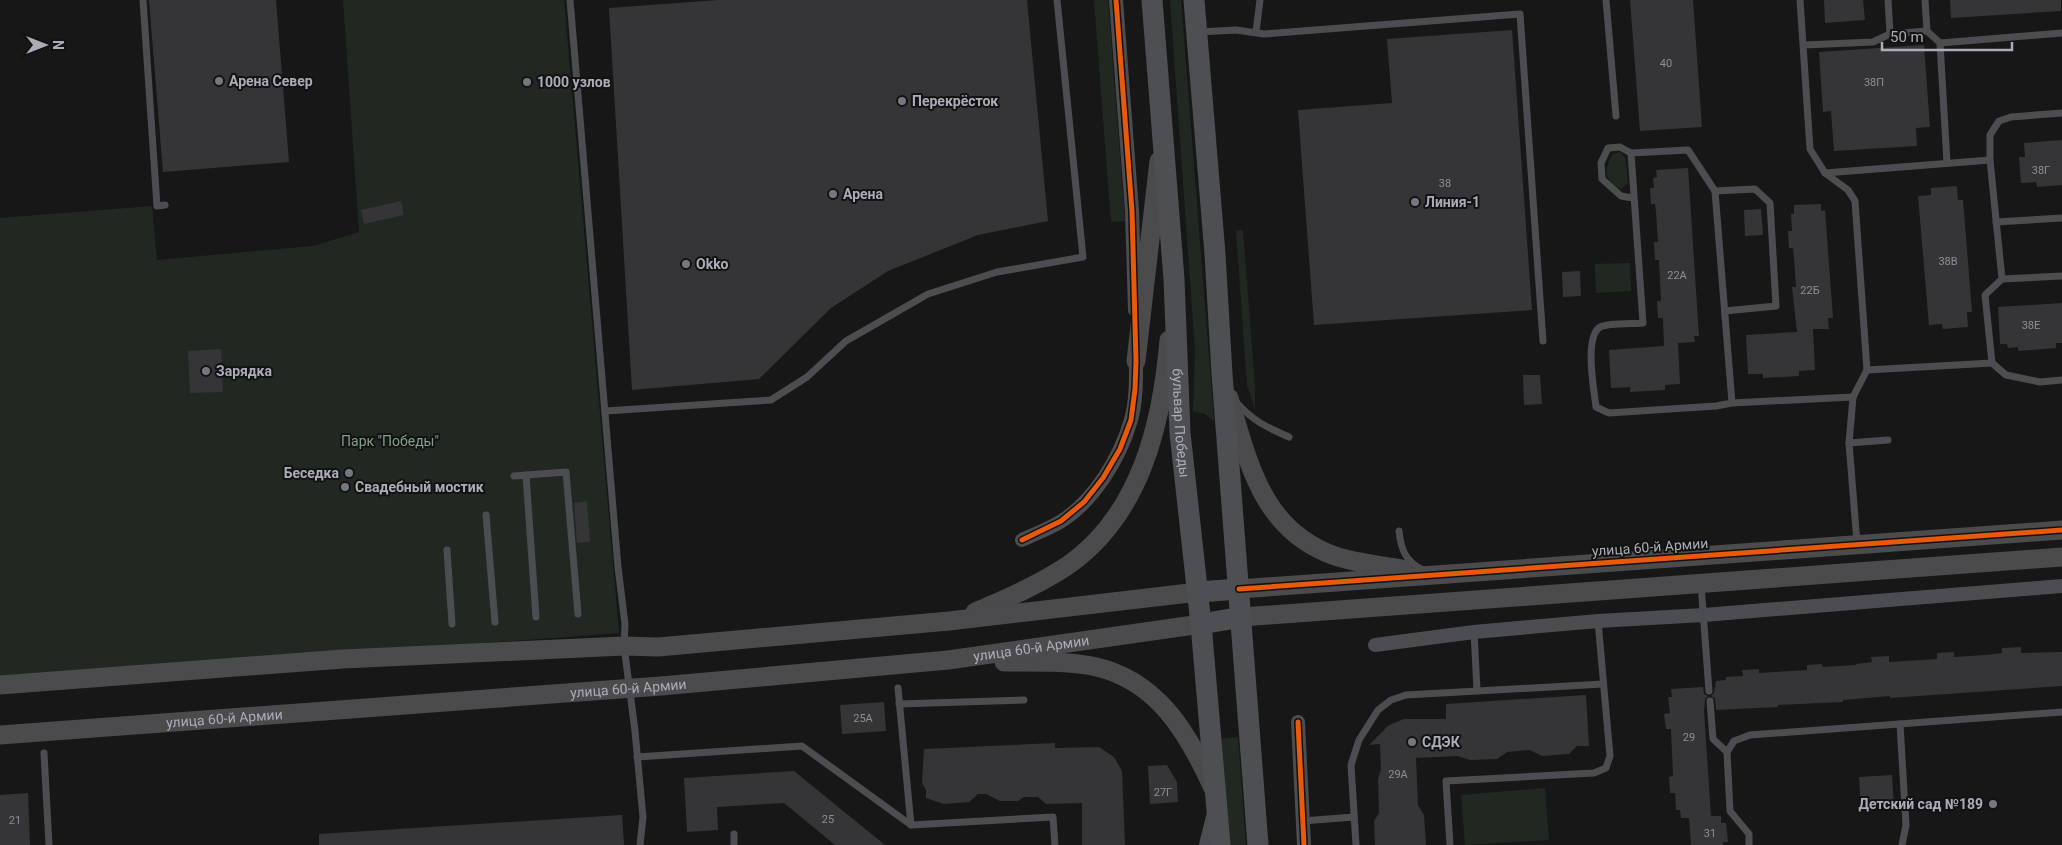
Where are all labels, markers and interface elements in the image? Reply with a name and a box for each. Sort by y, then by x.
north arrow [20,20,70,70]
scale bar [1882,20,2012,52]
text: 50 m [1890,28,1924,46]
text: N [50,40,66,50]
house number: 40 [1660,57,1672,70]
place label: Арена Север [229,73,313,89]
place label: 1000 узлов [537,74,611,90]
marker: Арена Север [213,75,225,87]
marker: 1000 узлов [521,76,533,88]
house number: 38П [1864,76,1884,89]
place label: Перекрёсток [912,93,998,109]
marker: Перекрёсток [896,95,908,107]
house number: 38Г [2032,164,2050,177]
house number: 38 [1439,177,1451,190]
place label: Арена [843,186,884,202]
marker: Арена [827,188,839,200]
place label: Линия-1 [1425,194,1480,210]
marker: Линия-1 [1409,196,1421,208]
house number: 38В [1938,255,1958,268]
place label: Okko [696,256,729,272]
marker: Okko [680,258,692,270]
house number: 22А [1667,269,1688,282]
house number: 22Б [1800,284,1820,297]
house number: 38Е [2022,319,2040,332]
place label: Зарядка [216,363,272,379]
marker: Зарядка [200,365,212,377]
street label: бульвар Победы [1169,368,1193,478]
park label: Парк "Победы" [341,433,439,449]
place label: Беседка [284,465,339,481]
marker: Беседка [343,467,355,479]
place label: Свадебный мостик [355,479,484,495]
marker: Свадебный мостик [339,481,351,493]
street label: улица 60-й Армии [1591,535,1709,559]
street label: улица 60-й Армии [972,632,1090,664]
street label: улица 60-й Армии [569,676,687,701]
street label: улица 60-й Армии [166,706,283,731]
house number: 25А [853,712,874,725]
house number: 29 [1683,731,1695,744]
place label: СДЭК [1422,734,1461,750]
marker: СДЭК [1406,736,1418,748]
house number: 29А [1388,768,1409,781]
house number: 27Г [1154,786,1172,799]
place label: Детский сад №189 [1859,796,1983,812]
marker: Детский сад №189 [1987,798,1999,810]
house number: 25 [822,813,834,826]
house number: 21 [9,814,21,827]
house number: 31 [1704,827,1716,840]

